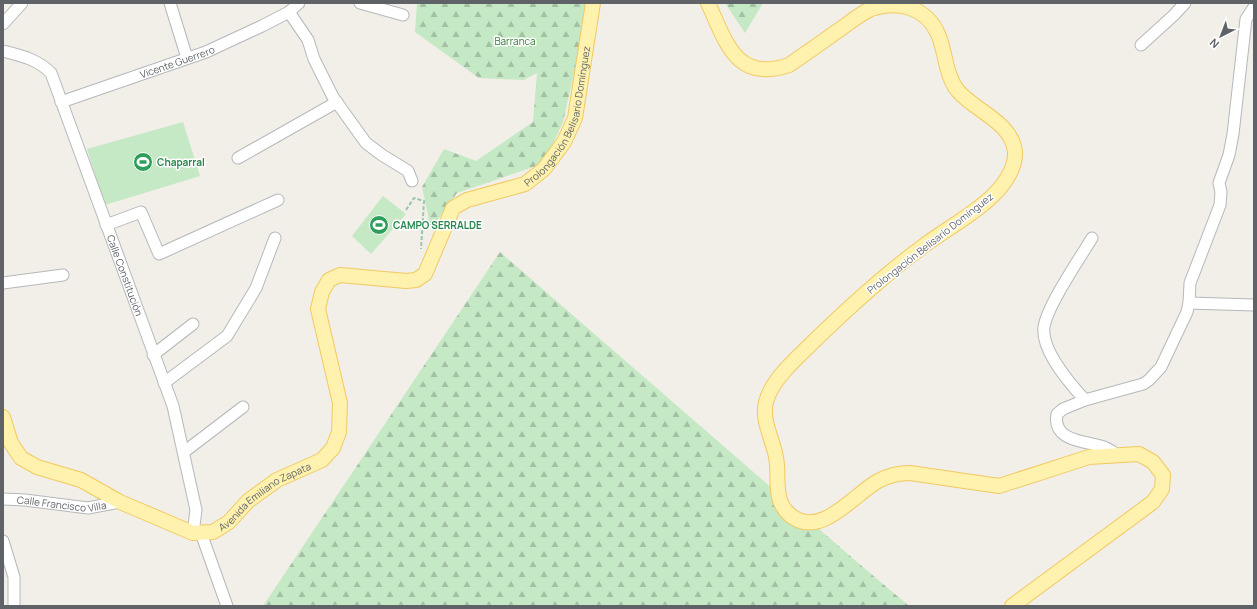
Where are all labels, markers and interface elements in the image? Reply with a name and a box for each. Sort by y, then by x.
north arrow [1201,16,1241,56]
park label: Barranca [494,34,536,48]
text: N [1206,36,1222,52]
street label: Vicente Guerrero [138,42,217,81]
street label: Prolongación Belisario Domínguez [521,45,593,189]
sports icon: Chaparral [132,151,154,173]
place label: Chaparral [157,155,205,169]
street label: Prolongación Belisario Domínguez [864,189,996,297]
sports icon: CAMPO SERRALDE [368,214,390,236]
place label: CAMPO SERRALDE [393,218,482,232]
street label: Calle Constitución [104,233,146,318]
street label: Avenida Emiliano Zapata [216,459,313,534]
street label: Calle Francisco Villa [17,493,107,515]

